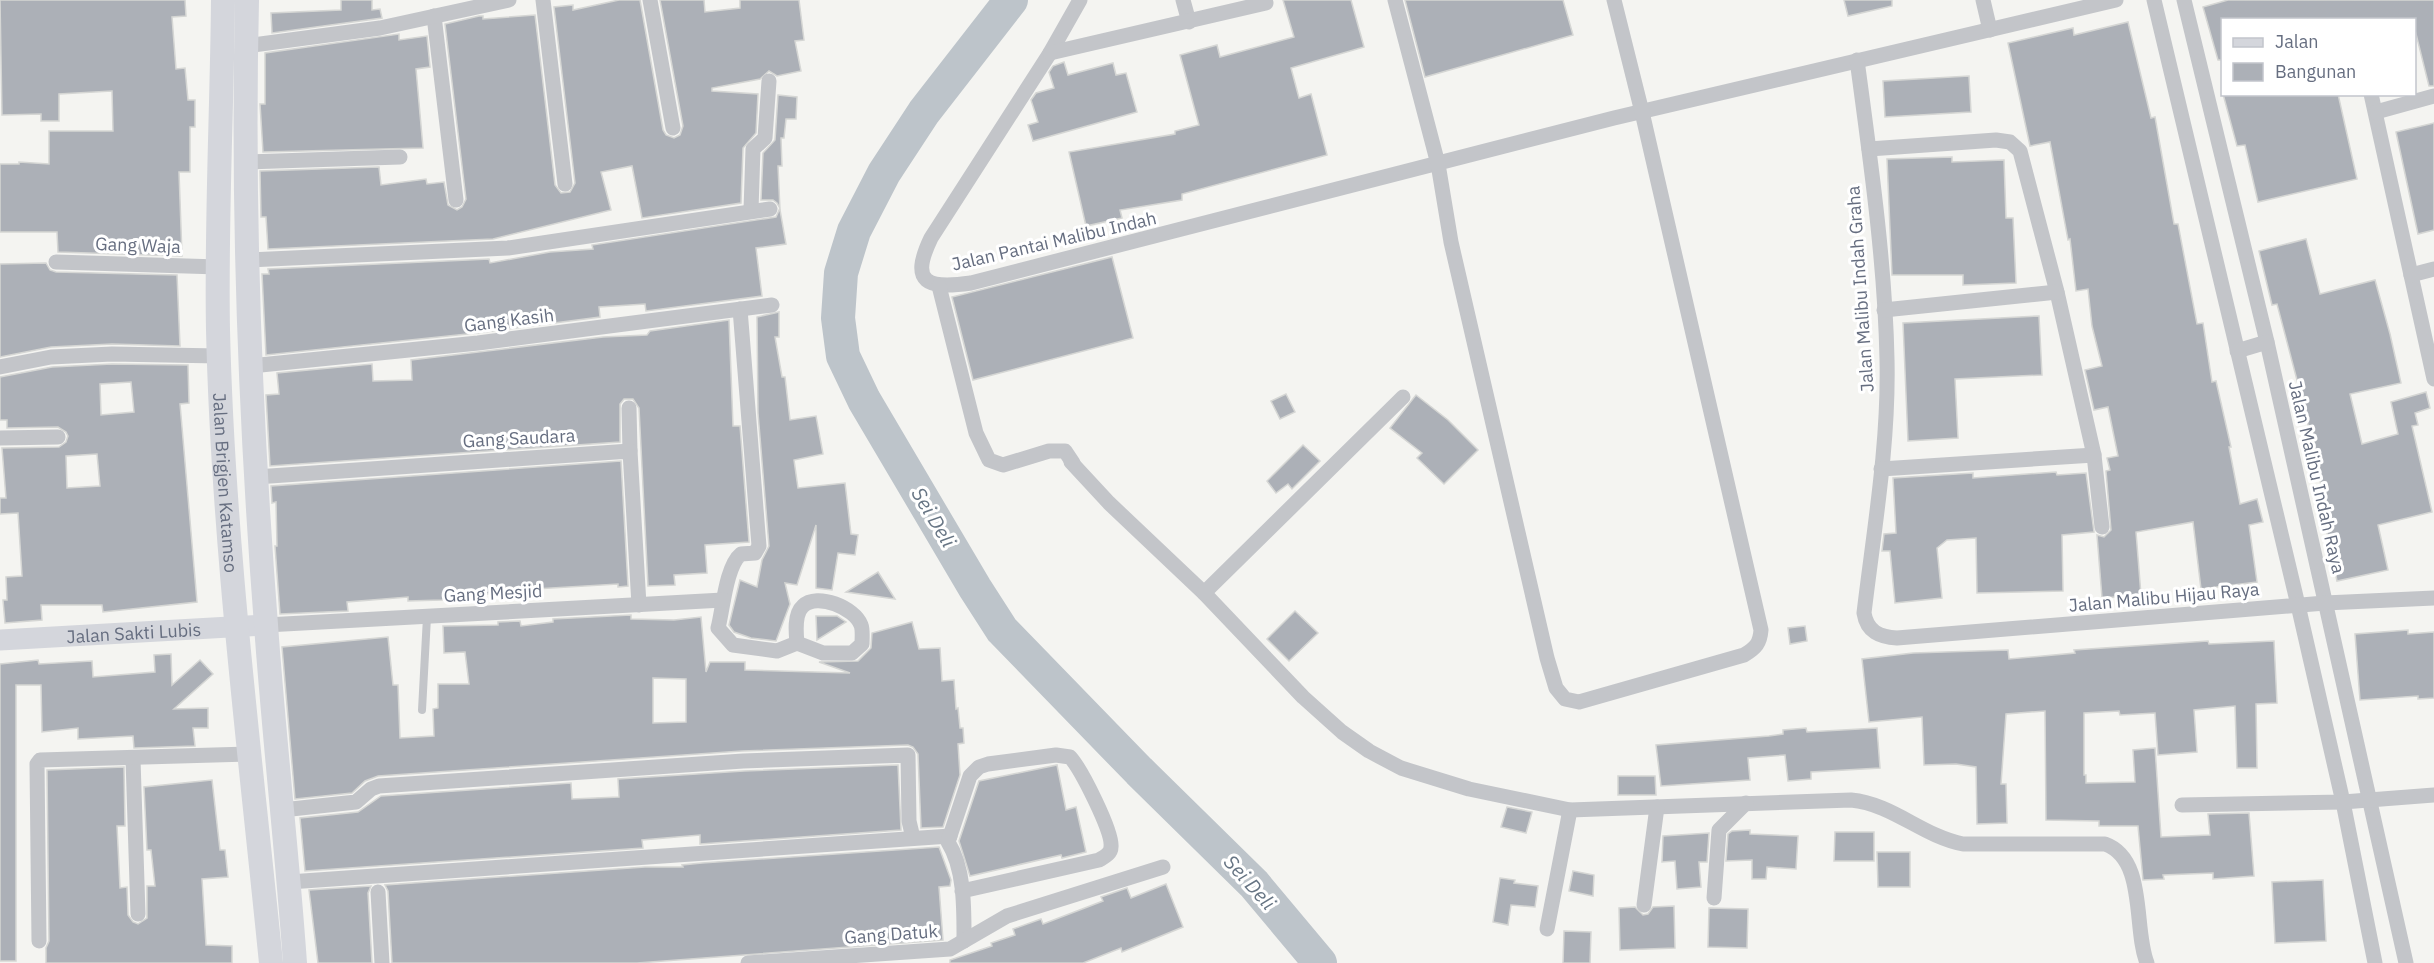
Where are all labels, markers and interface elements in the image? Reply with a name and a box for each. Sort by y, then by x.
legend [2221,18,2416,96]
text: Jalan [2275,30,2319,53]
text: Bangunan [2275,60,2356,83]
street label: Jalan Malibu Indah Graha [1841,185,1879,393]
street label: Jalan Pantai Malibu Indah [949,206,1159,276]
street label: Gang Waja [95,232,182,258]
street label: Gang Kasih [463,303,555,337]
street label: Jalan Malibu Indah Raya [2284,378,2351,576]
street label: Jalan Brigjen Katamso [209,392,243,574]
street label: Gang Saudara [462,424,576,452]
water label: Sei Deli [906,482,963,553]
street label: Jalan Malibu Hijau Raya [2068,577,2261,617]
street label: Gang Mesjid [443,579,543,607]
street label: Jalan Sakti Lubis [66,617,202,648]
water label: Sei Deli [1218,849,1282,916]
street label: Gang Datuk [843,919,939,949]

